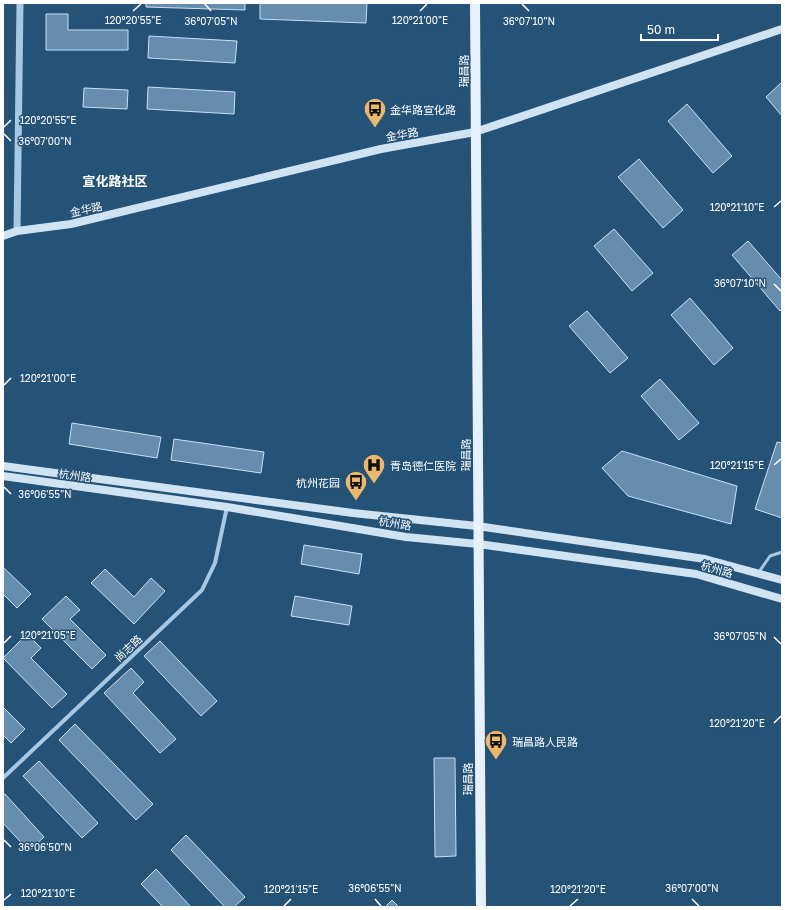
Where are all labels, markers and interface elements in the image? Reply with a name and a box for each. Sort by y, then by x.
text: 120°20'55"E [105,14,161,26]
text: 120°21'00"E [392,14,448,26]
text: 36°07'05"N [185,15,238,27]
text: 36°07'10"N [503,15,555,27]
scale bar [641,16,718,42]
text: 50 m [647,22,675,37]
street label: 瑞昌路 [457,55,470,88]
bus stop icon: 金华路宣化路 [362,96,388,129]
place label: 金华路宣化路 [390,103,456,116]
text: 120°20'55"E [20,114,76,126]
street label: 金华路 [385,125,419,143]
text: 36°07'00"N [18,135,72,147]
district label: 宣化路社区 [82,173,148,189]
street label: 金华路 [68,199,104,219]
text: 120°21'10"E [710,201,764,213]
text: 36°07'10"N [714,277,766,289]
text: 120°21'00"E [20,372,76,384]
street label: 瑞昌路 [459,439,472,472]
hospital icon: 青岛德仁医院 [361,452,387,485]
place label: 青岛德仁医院 [390,459,456,472]
text: 120°21'15"E [710,459,764,471]
street label: 杭州路 [58,466,92,484]
bus stop icon: 杭州花园 [343,469,369,502]
place label: 杭州花园 [296,476,340,489]
text: 36°06'55"N [18,488,72,500]
street label: 杭州路 [378,514,412,532]
street label: 杭州路 [699,558,735,580]
text: 120°21'05"E [20,629,76,641]
text: 36°07'05"N [714,630,767,642]
street label: 尚志路 [111,632,145,664]
text: 120°21'20"E [709,717,765,729]
bus stop icon: 瑞昌路人民路 [483,728,509,761]
place label: 瑞昌路人民路 [512,735,578,748]
street label: 瑞昌路 [461,763,474,796]
text: 36°06'50"N [18,841,72,853]
text: 36°06'55"N [348,882,402,894]
text: 36°07'00"N [665,882,719,894]
text: 120°21'15"E [264,883,318,895]
text: 120°21'20"E [550,883,606,895]
text: 120°21'10"E [21,887,75,899]

